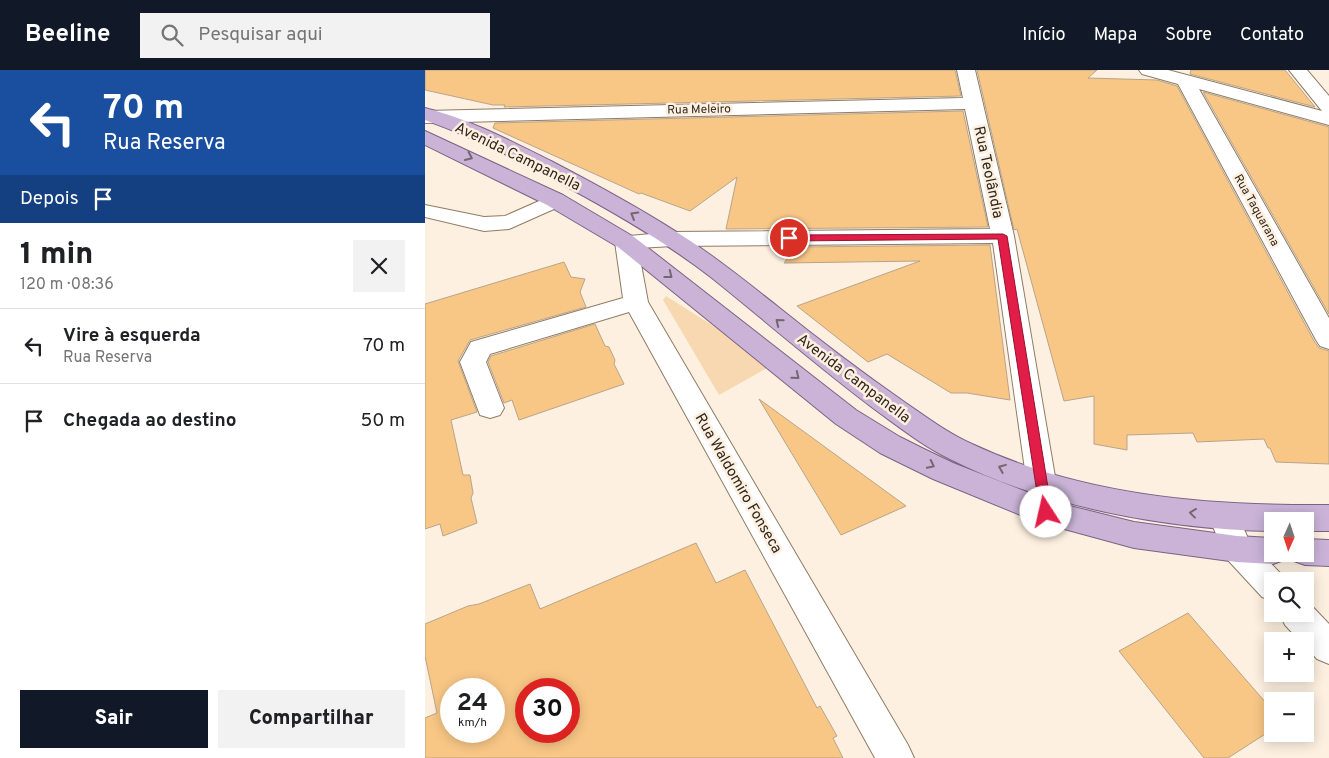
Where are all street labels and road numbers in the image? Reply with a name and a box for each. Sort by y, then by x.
street label: Rua Meleiro [667,101,731,119]
street label: Avenida Campanella [451,119,583,196]
street label: Rua Teolândia [968,124,1007,220]
street label: Rua Taquarana [1230,172,1283,249]
street label: Avenida Campanella [793,330,914,428]
street label: Rua Waldomiro Fonseca [690,410,786,557]

